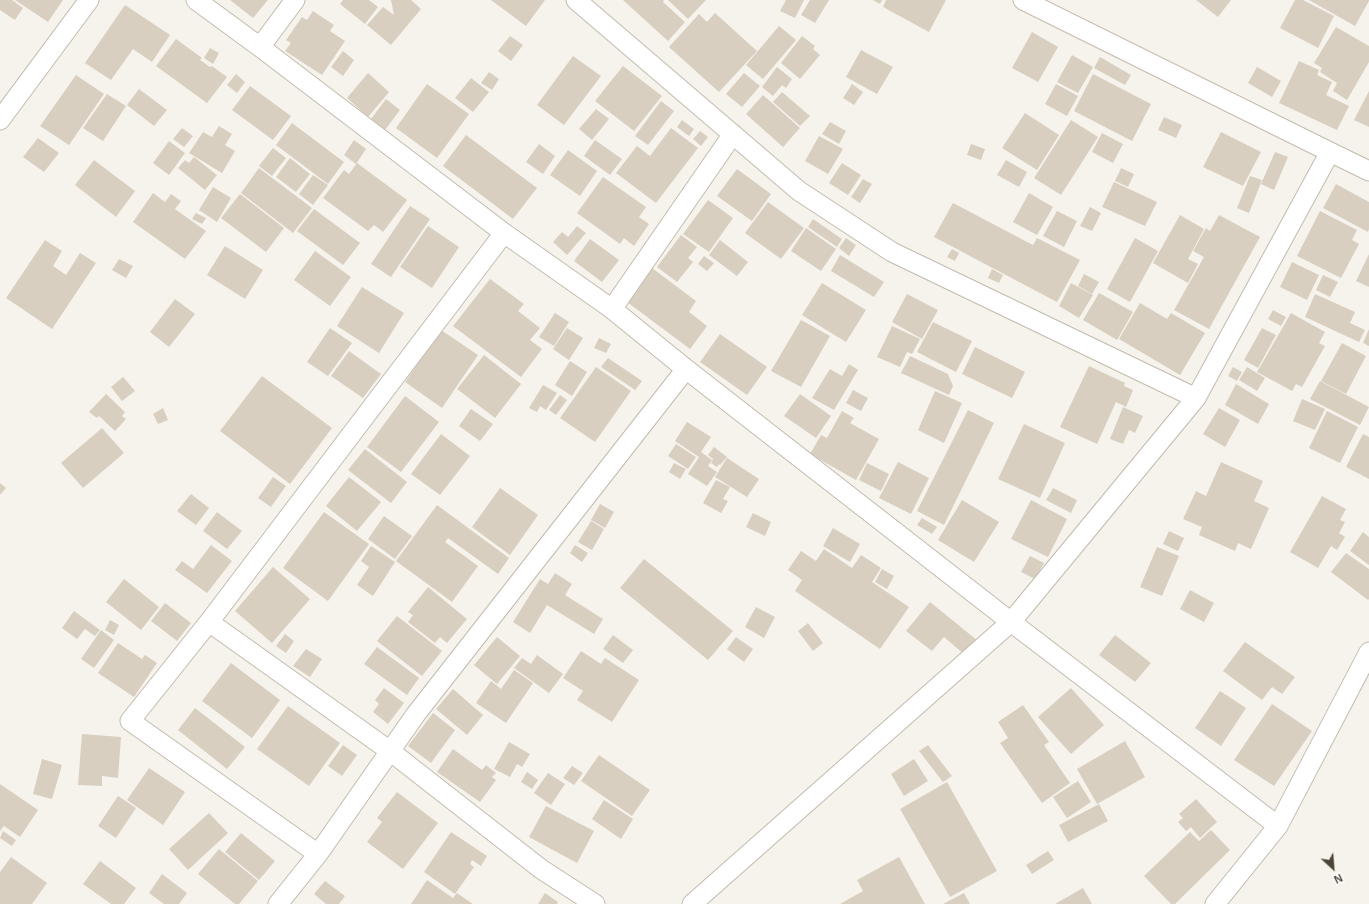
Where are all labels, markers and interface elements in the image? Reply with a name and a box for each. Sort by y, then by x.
north arrow [1313,848,1353,888]
text: N [1332,872,1344,886]

